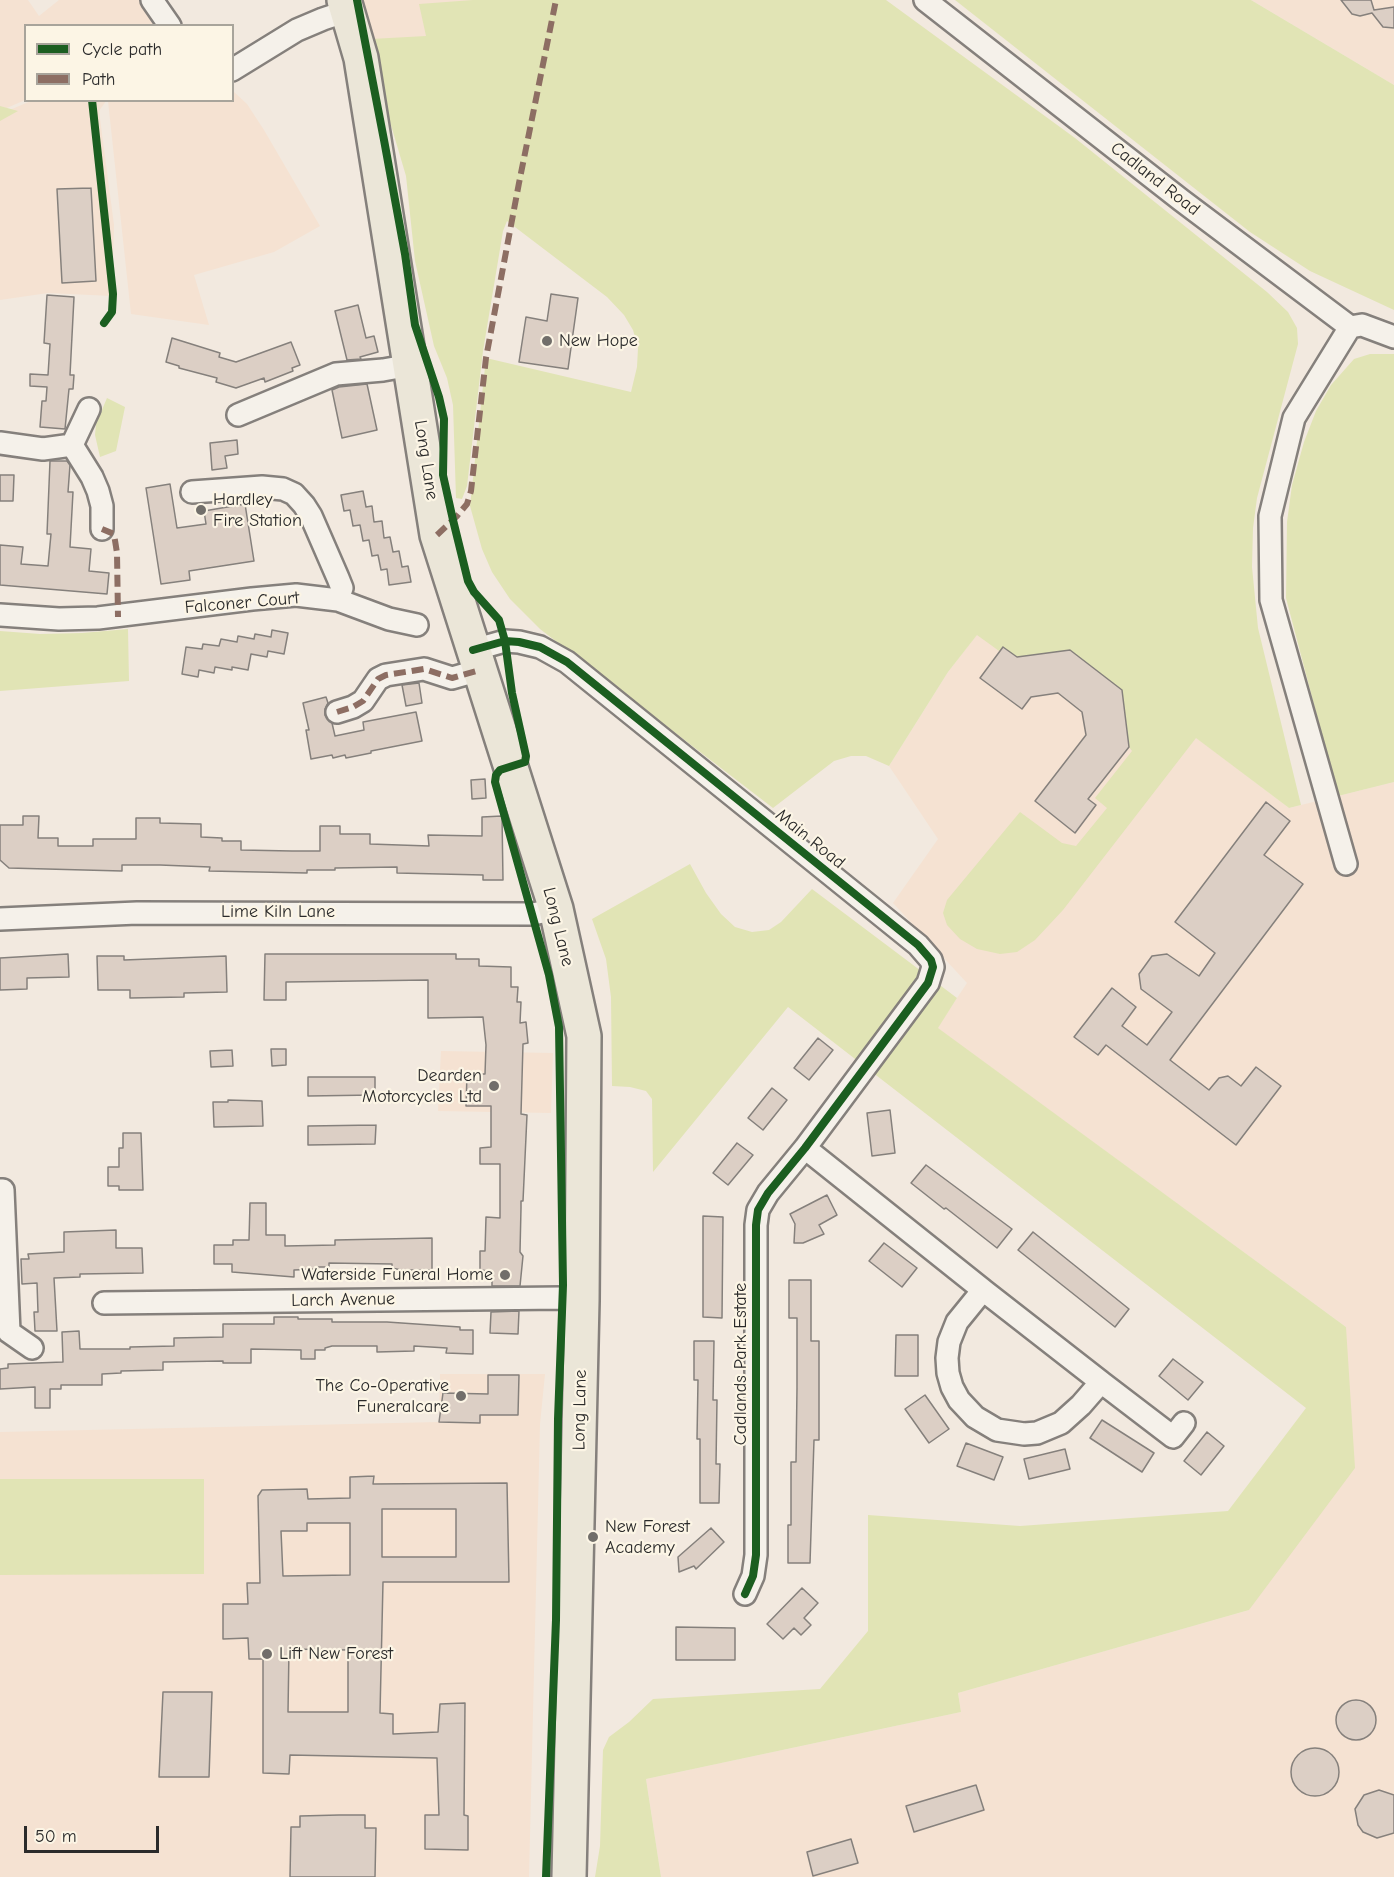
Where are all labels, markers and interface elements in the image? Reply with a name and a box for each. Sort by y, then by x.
legend [24,24,234,102]
text: Cycle path [82,39,162,60]
text: Path [82,69,115,90]
street label: Cadland Road [1106,137,1204,221]
place label: New Hope [559,330,638,352]
marker: New Hope [540,334,554,348]
street label: Long Lane [409,418,443,502]
place label: Hardley Fire Station [213,489,302,532]
marker: Hardley Fire Station [194,503,208,517]
street label: Falconer Court [184,587,300,619]
street label: Main Road [771,804,849,874]
street label: Long Lane [538,885,578,969]
street label: Lime Kiln Lane [221,901,335,923]
place label: Dearden Motorcycles Ltd [362,1065,482,1108]
marker: Dearden Motorcycles Ltd [487,1079,501,1093]
place label: Waterside Funeral Home [301,1264,493,1286]
marker: Waterside Funeral Home [498,1268,512,1282]
street label: Cadlands Park Estate [730,1283,752,1445]
street label: Larch Avenue [291,1288,395,1312]
street label: Long Lane [568,1369,592,1451]
place label: The Co-Operative Funeralcare [315,1375,449,1418]
marker: The Co-Operative Funeralcare [454,1389,468,1403]
place label: New Forest Academy [605,1516,690,1558]
marker: New Forest Academy [586,1530,600,1544]
place label: Lift New Forest [279,1643,393,1665]
marker: Lift New Forest [260,1647,274,1661]
scale bar [27,1814,162,1852]
text: 50 m [35,1826,77,1847]

